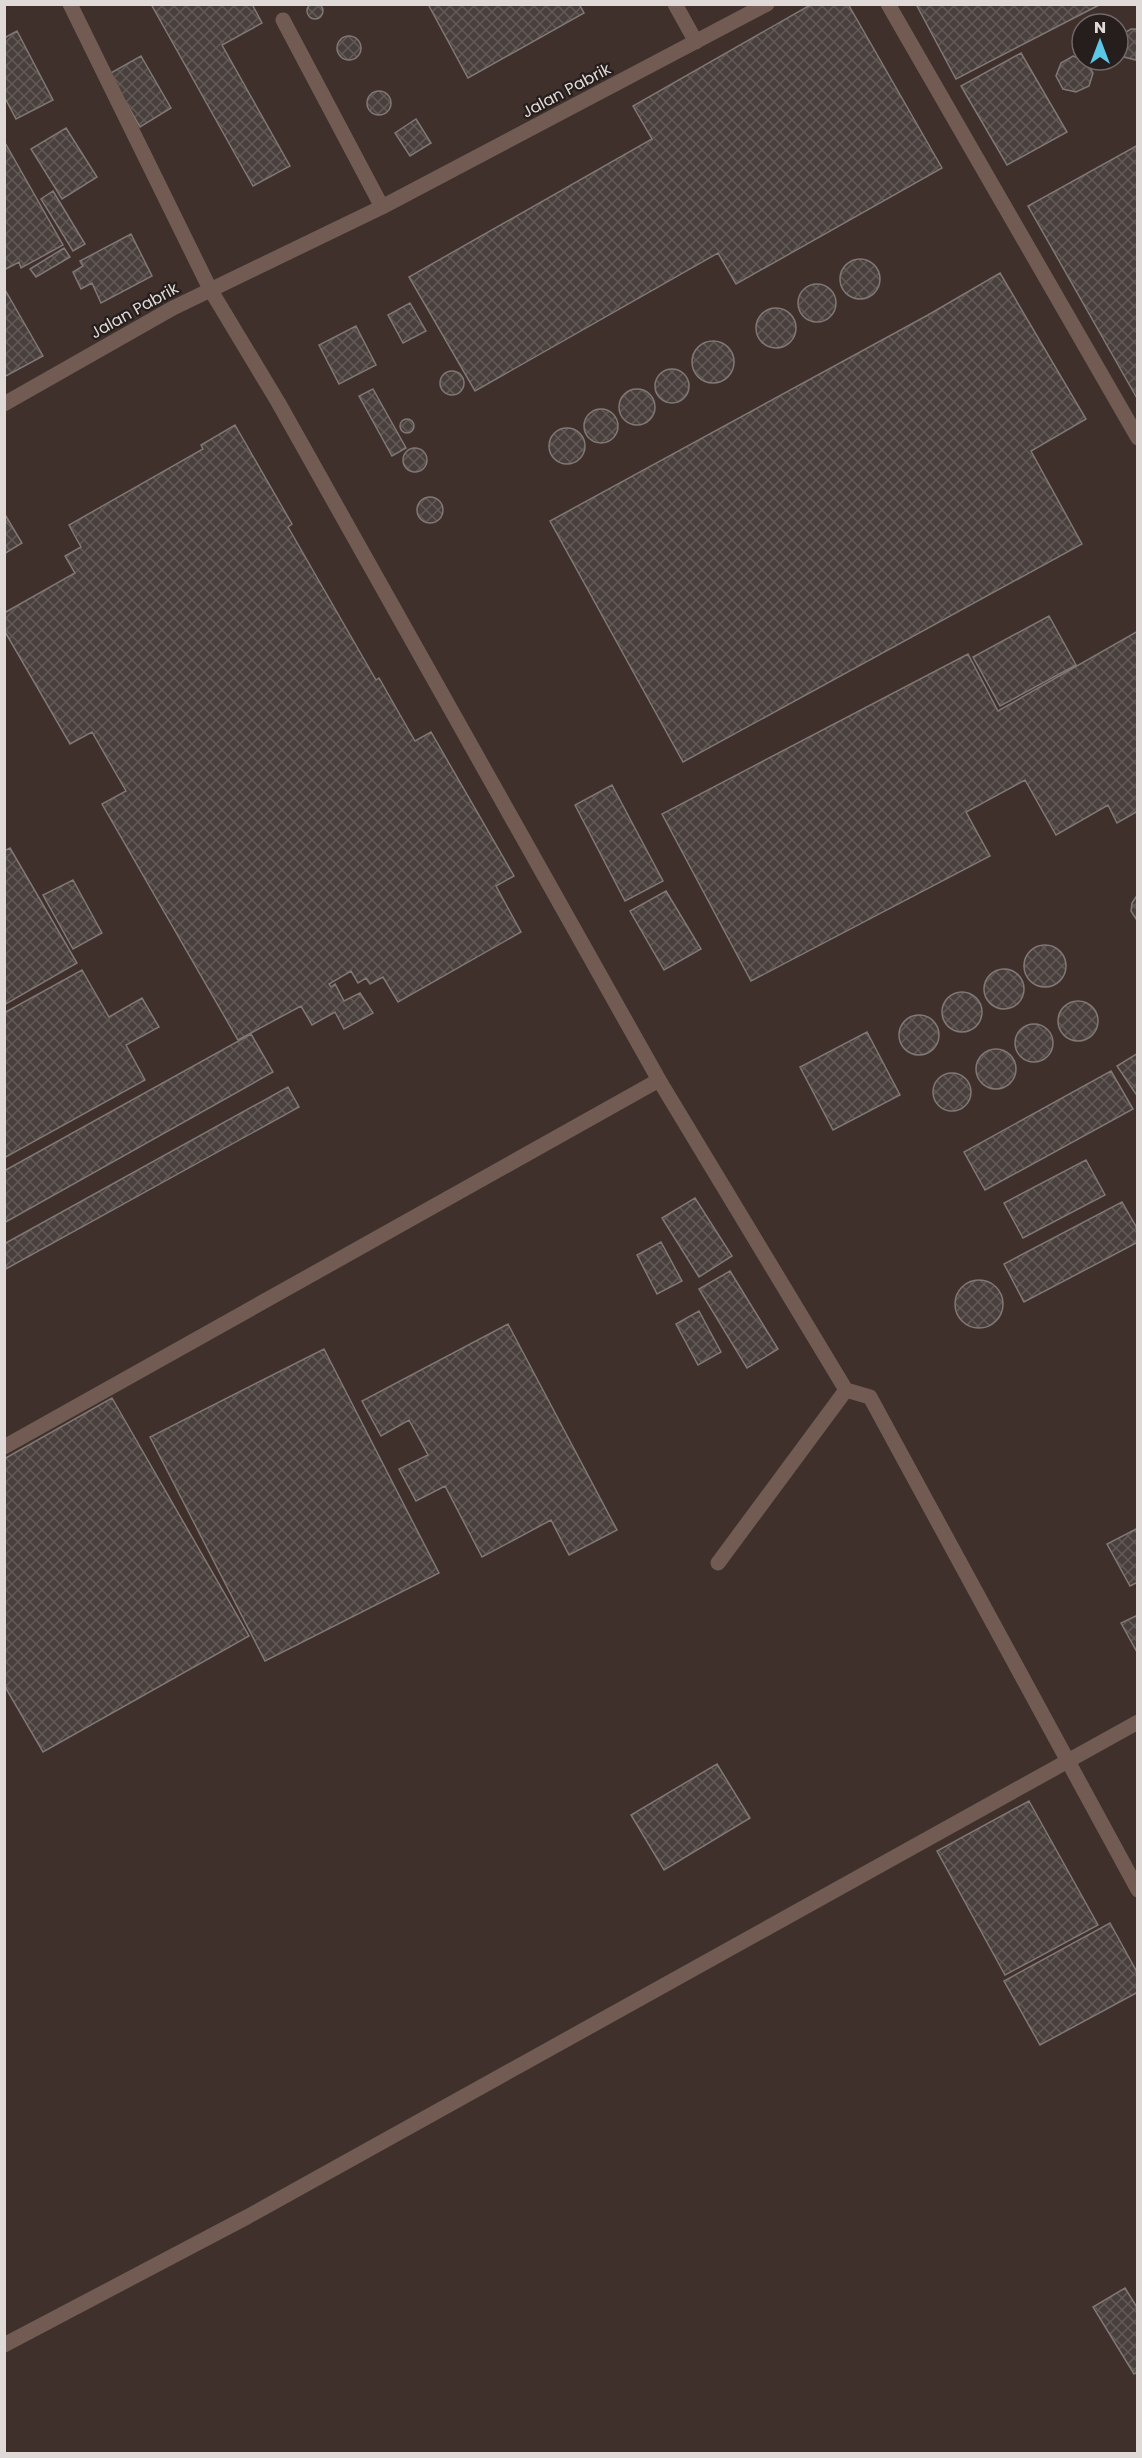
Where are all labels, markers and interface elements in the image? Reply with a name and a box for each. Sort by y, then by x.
north arrow [1070,12,1130,72]
text: N [1094,16,1106,39]
street label: Jalan Pabrik [518,57,615,124]
street label: Jalan Pabrik [86,276,183,344]

